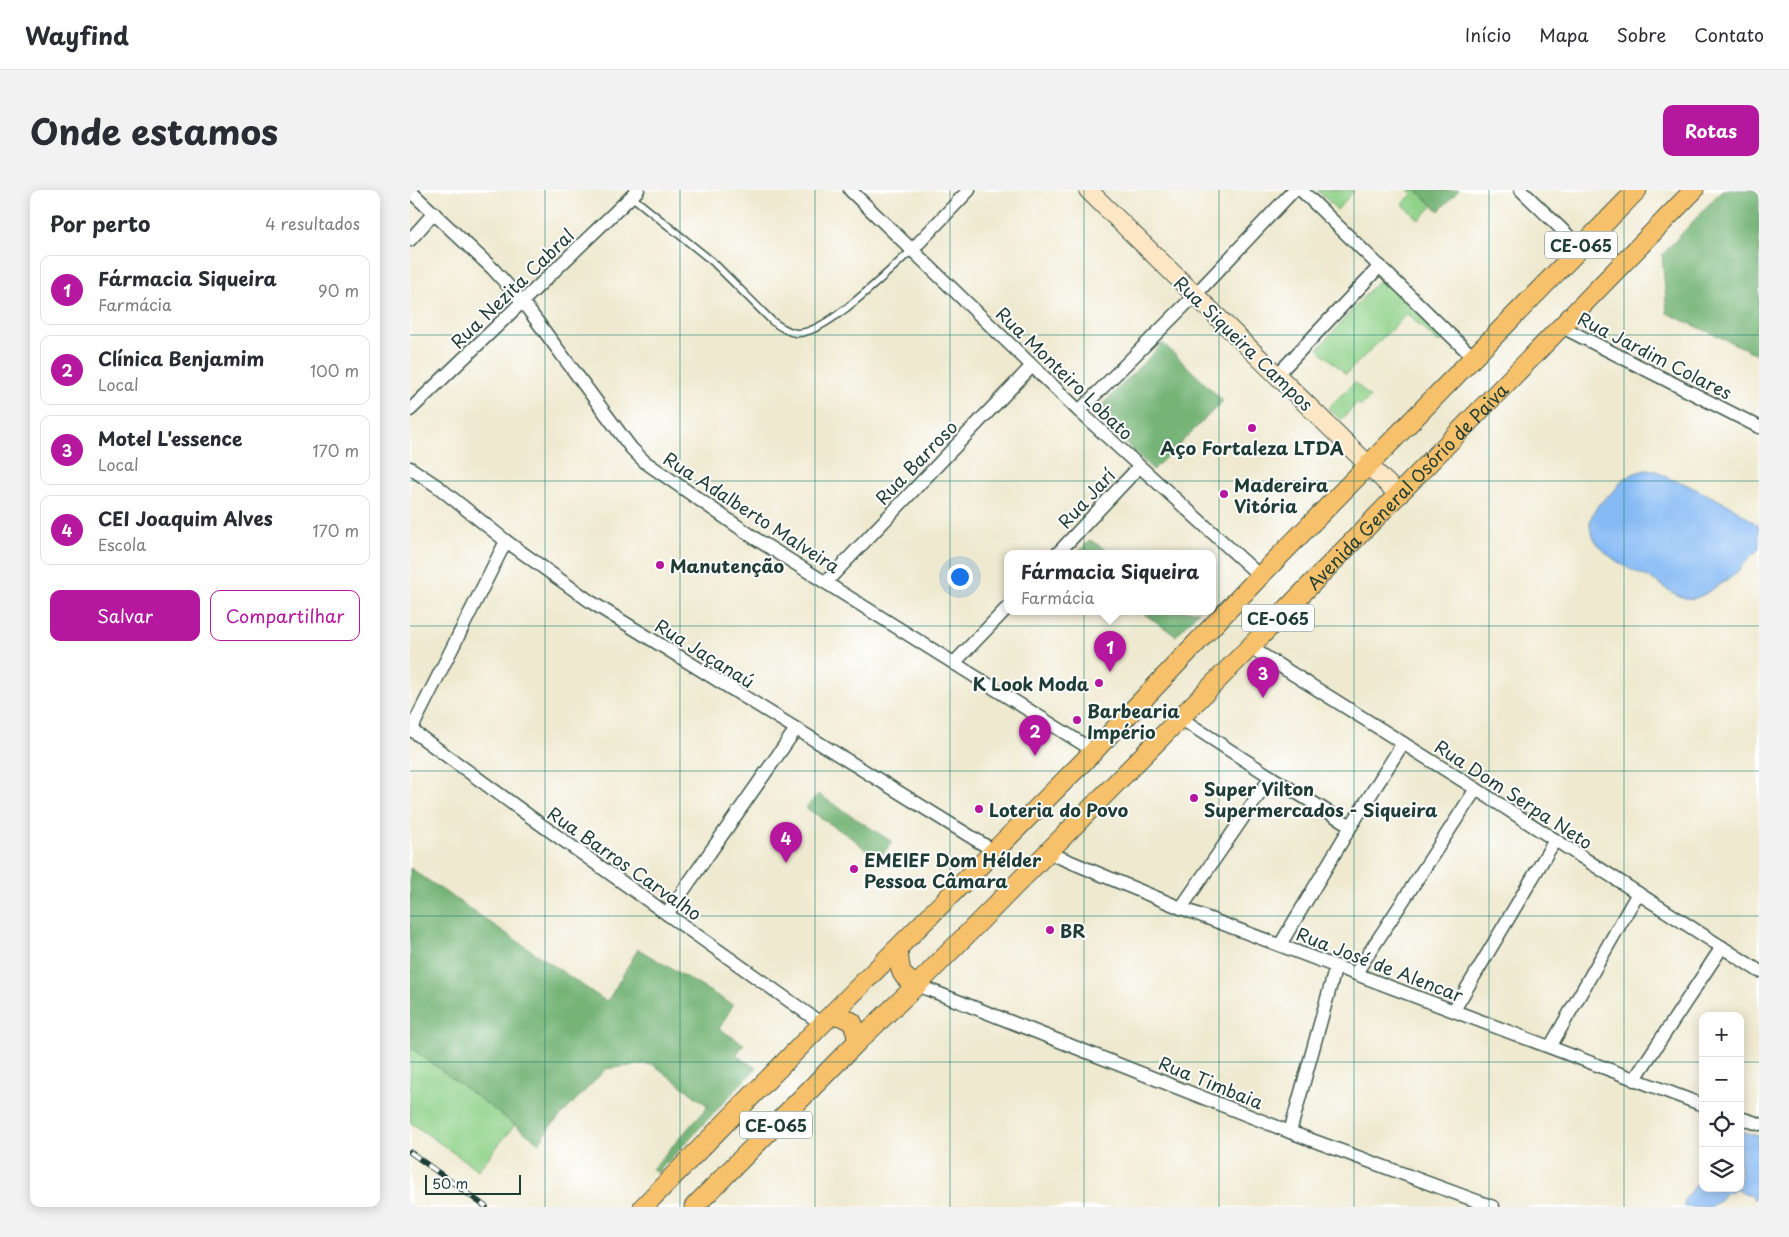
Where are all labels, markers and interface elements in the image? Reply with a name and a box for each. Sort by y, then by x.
text: Wayfind [25,17,129,53]
text: Início [1465,21,1511,48]
text: Mapa [1539,21,1589,48]
text: Sobre [1617,21,1666,48]
text: Contato [1694,21,1764,48]
text: Onde estamos [30,104,278,157]
button: Rotas [1663,105,1759,156]
text: Por perto [50,207,150,239]
text: 4 resultados [265,211,360,235]
street label: Rua Nezita Cabral [444,222,580,354]
road number: CE-065 [1545,232,1617,258]
text: Fármacia Siqueira [98,264,277,292]
street label: Rua Siqueira Campos [1168,269,1320,417]
text: 1 [63,278,71,302]
text: 90 m [318,278,359,302]
text: Farmácia [98,292,172,316]
street label: Rua Monteiro Lobato [990,300,1140,446]
street label: Rua Jardim Colares [1573,304,1737,406]
text: Clínica Benjamim [98,344,264,372]
text: 2 [61,358,73,382]
text: 100 m [310,358,359,382]
text: Local [98,372,139,396]
street label: Avenida General Osório de Paiva [1300,376,1514,595]
street label: Rua Barroso [869,414,963,510]
marker: Aço Fortaleza LTDA [1246,422,1258,434]
text: Motel L'essence [98,424,242,452]
place label: Aço Fortaleza LTDA [1160,434,1344,461]
text: 3 [62,438,72,462]
text: 170 m [313,438,359,462]
street label: Rua Adalberto Malveira [658,445,846,580]
text: Local [98,452,139,476]
street label: Rua Jarí [1051,462,1121,534]
place label: Madereira Vitória [1234,471,1329,519]
marker: Madereira Vitória [1218,488,1230,500]
text: CEI Joaquim Alves [98,504,273,532]
text: 4 [62,518,72,542]
text: 170 m [313,518,359,542]
text: Escola [98,532,146,556]
popup [1004,550,1216,615]
place label: Manutenção [670,552,785,579]
text: Fármacia Siqueira [1021,557,1199,585]
marker: Manutenção [654,559,666,571]
your location [947,564,973,590]
text: Farmácia [1021,585,1095,609]
button: Salvar [50,590,200,641]
button: Compartilhar [210,590,360,641]
road number: CE-065 [1242,604,1314,632]
street label: Rua Jaçanaú [650,612,760,694]
pin: 1 [1094,631,1126,672]
pin: 3 [1247,657,1279,698]
place label: K Look Moda [973,670,1090,697]
marker: K Look Moda [1093,677,1105,689]
place label: Barbearia Império [1087,697,1180,745]
marker: Barbearia Império [1071,714,1083,726]
pin: 2 [1019,715,1051,756]
street label: Rua Dom Serpa Neto [1430,733,1598,855]
place label: Super Vilton Supermercados - Siqueira [1204,775,1438,823]
marker: Super Vilton Supermercados - Siqueira [1188,792,1200,804]
place label: Loteria do Povo [989,796,1128,823]
street label: Rua Barros Carvalho [542,800,708,926]
marker: Loteria do Povo [973,803,985,815]
pin: 4 [770,822,802,863]
place label: EMEIEF Dom Hélder Pessoa Câmara [864,846,1042,894]
marker: EMEIEF Dom Hélder Pessoa Câmara [848,863,860,875]
place label: BR [1060,917,1086,944]
street label: Rua José de Alencar [1293,920,1468,1009]
marker: BR [1044,924,1056,936]
map controls [1699,1012,1744,1192]
button: + [1699,1012,1744,1057]
street label: Rua Timbaia [1155,1049,1268,1115]
button: − [1699,1057,1744,1102]
button: locate [1699,1102,1744,1147]
road number: CE-065 [740,1112,812,1138]
button: layers [1699,1147,1744,1192]
scale bar [425,1172,521,1195]
text: 50 m [432,1173,468,1194]

